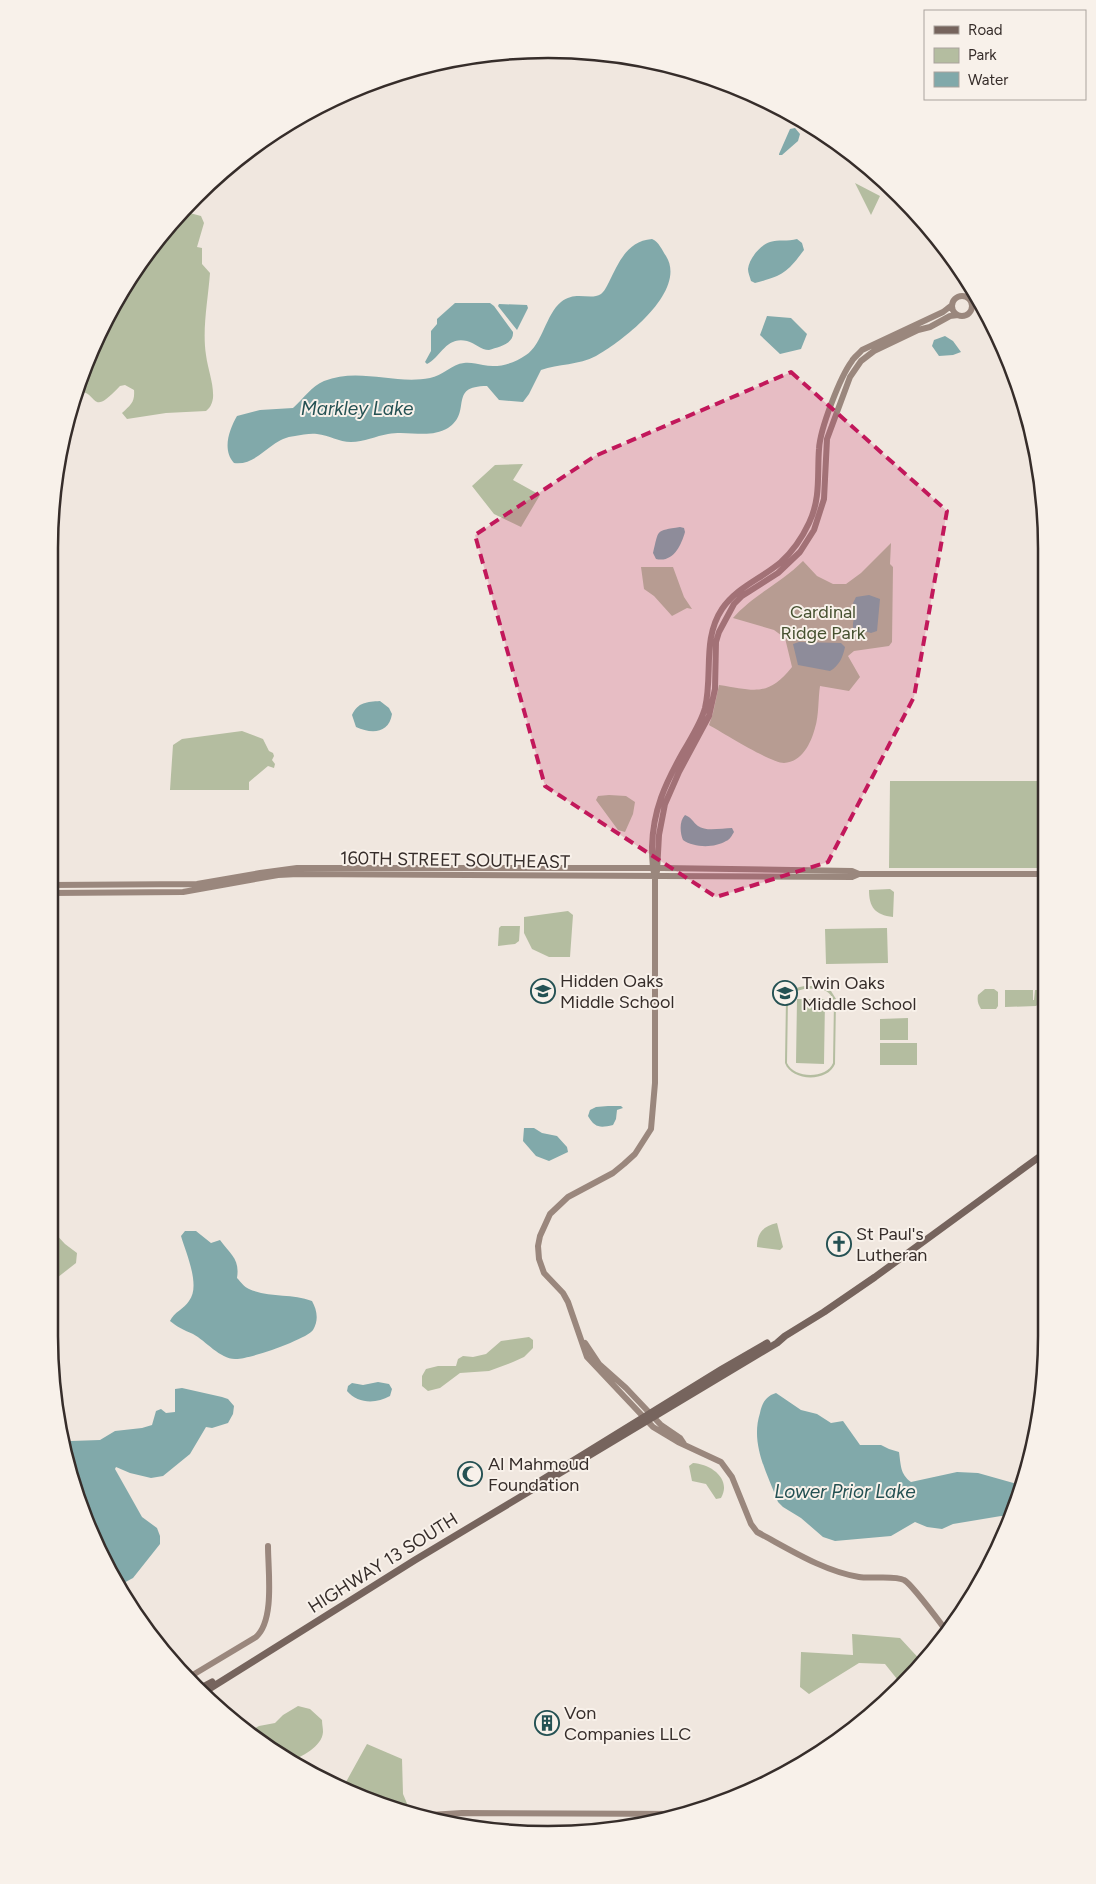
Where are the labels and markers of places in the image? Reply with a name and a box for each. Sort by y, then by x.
place label: Hidden Oaks Middle School [560,970,674,1013]
place label: Twin Oaks Middle School [802,972,916,1015]
school or university icon: Hidden Oaks Middle School [530,978,556,1004]
school or university icon: Twin Oaks Middle School [772,980,798,1006]
place label: St Paul's Lutheran [856,1223,927,1266]
church icon: St Paul's Lutheran [826,1231,852,1257]
place label: Al Mahmoud Foundation [488,1453,589,1496]
mosque icon: Al Mahmoud Foundation [457,1461,483,1487]
place label: Von Companies LLC [564,1702,691,1745]
building icon: Von Companies LLC [534,1710,560,1736]

